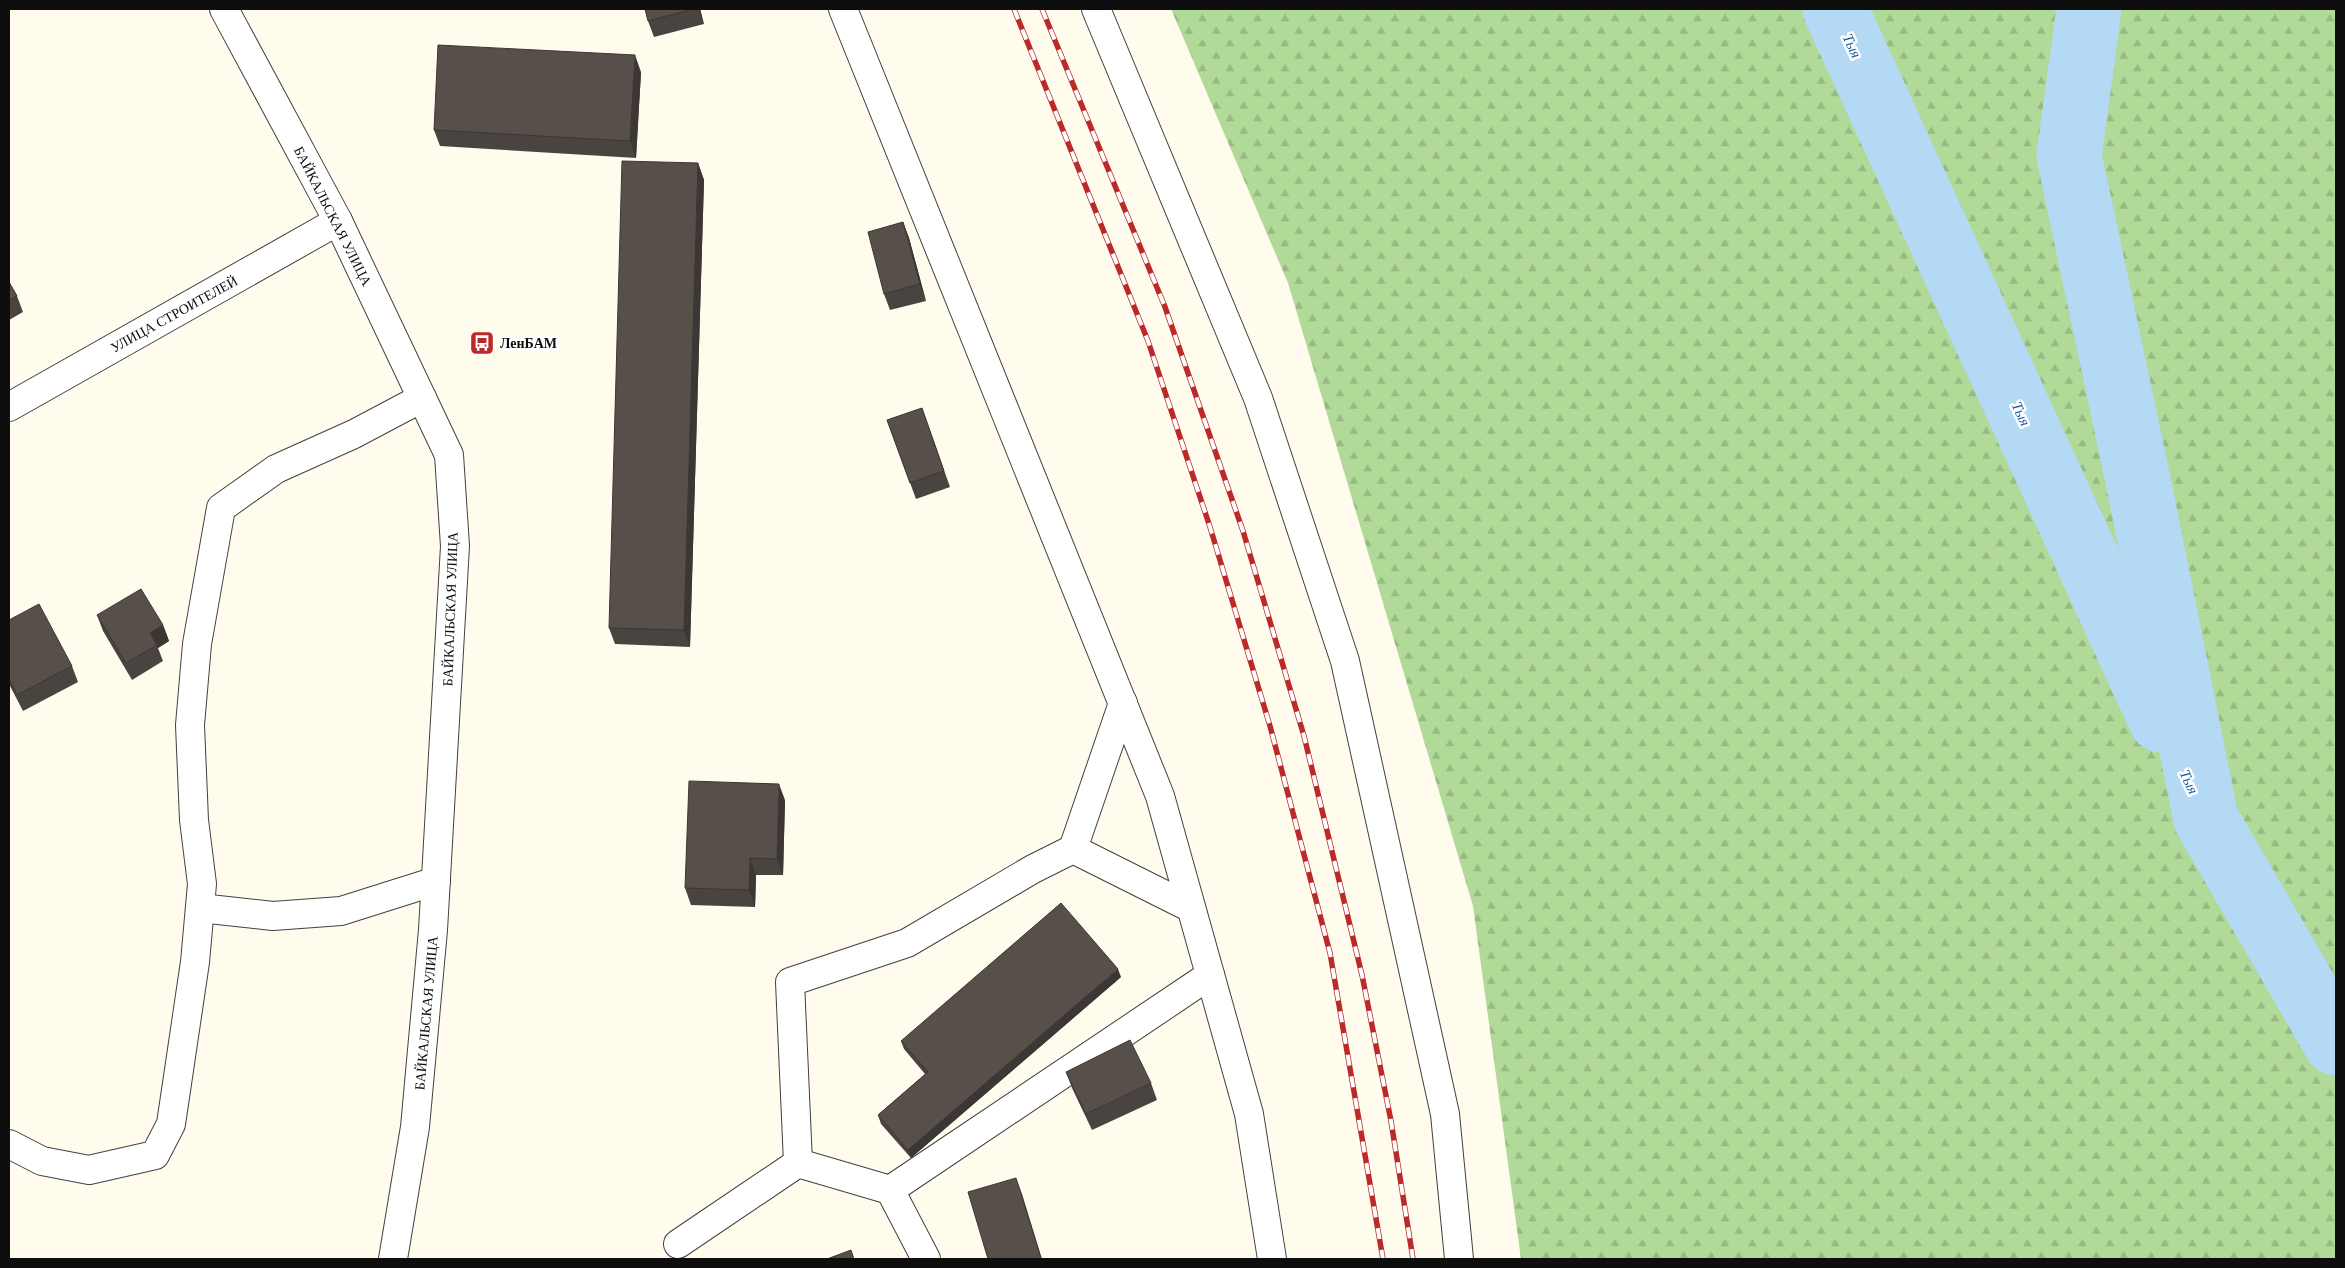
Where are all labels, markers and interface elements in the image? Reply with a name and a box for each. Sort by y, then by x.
water label: Тыя [1839,31,1865,61]
street label: БАЙКАЛЬСКАЯ УЛИЦА [291,144,376,289]
street label: УЛИЦА СТРОИТЕЛЕЙ [108,272,240,356]
bus stop icon: ЛенБАМ [469,330,495,356]
place label: ЛенБАМ [500,336,557,351]
water label: Тыя [2008,399,2034,429]
street label: БАЙКАЛЬСКАЯ УЛИЦА [439,531,461,686]
water label: Тыя [2176,767,2202,797]
street label: БАЙКАЛЬСКАЯ УЛИЦА [411,934,441,1091]

